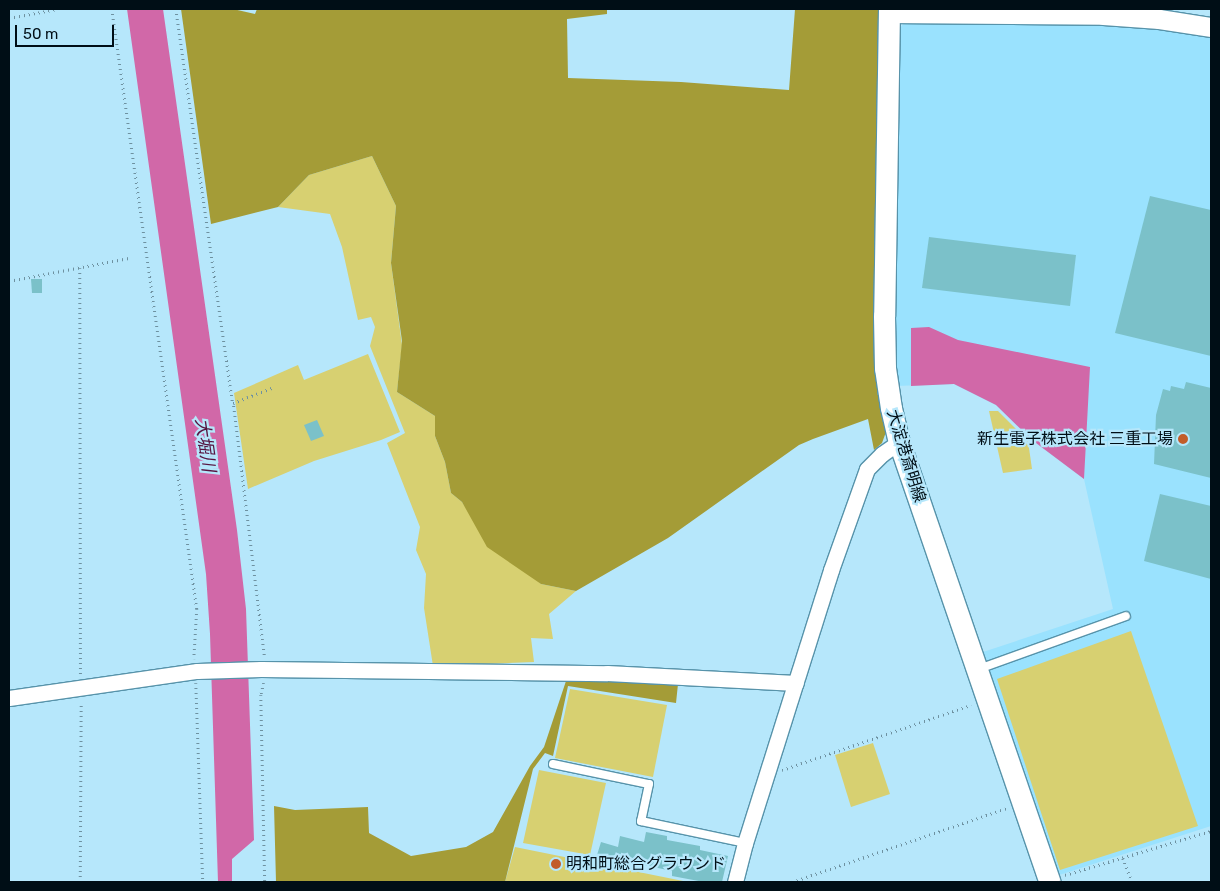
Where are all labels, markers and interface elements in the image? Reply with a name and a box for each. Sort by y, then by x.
scale bar [18,15,116,47]
text: 50 m [23,25,58,43]
street label: 大淀港斎明線 [883,407,929,505]
water label: 大堀川 [191,417,219,473]
place label: 新生電子株式会社 三重工場 [977,429,1173,449]
marker: 新生電子株式会社 三重工場 [1177,433,1189,445]
place label: 明和町総合グラウンド [566,854,726,874]
marker: 明和町総合グラウンド [550,858,562,870]

